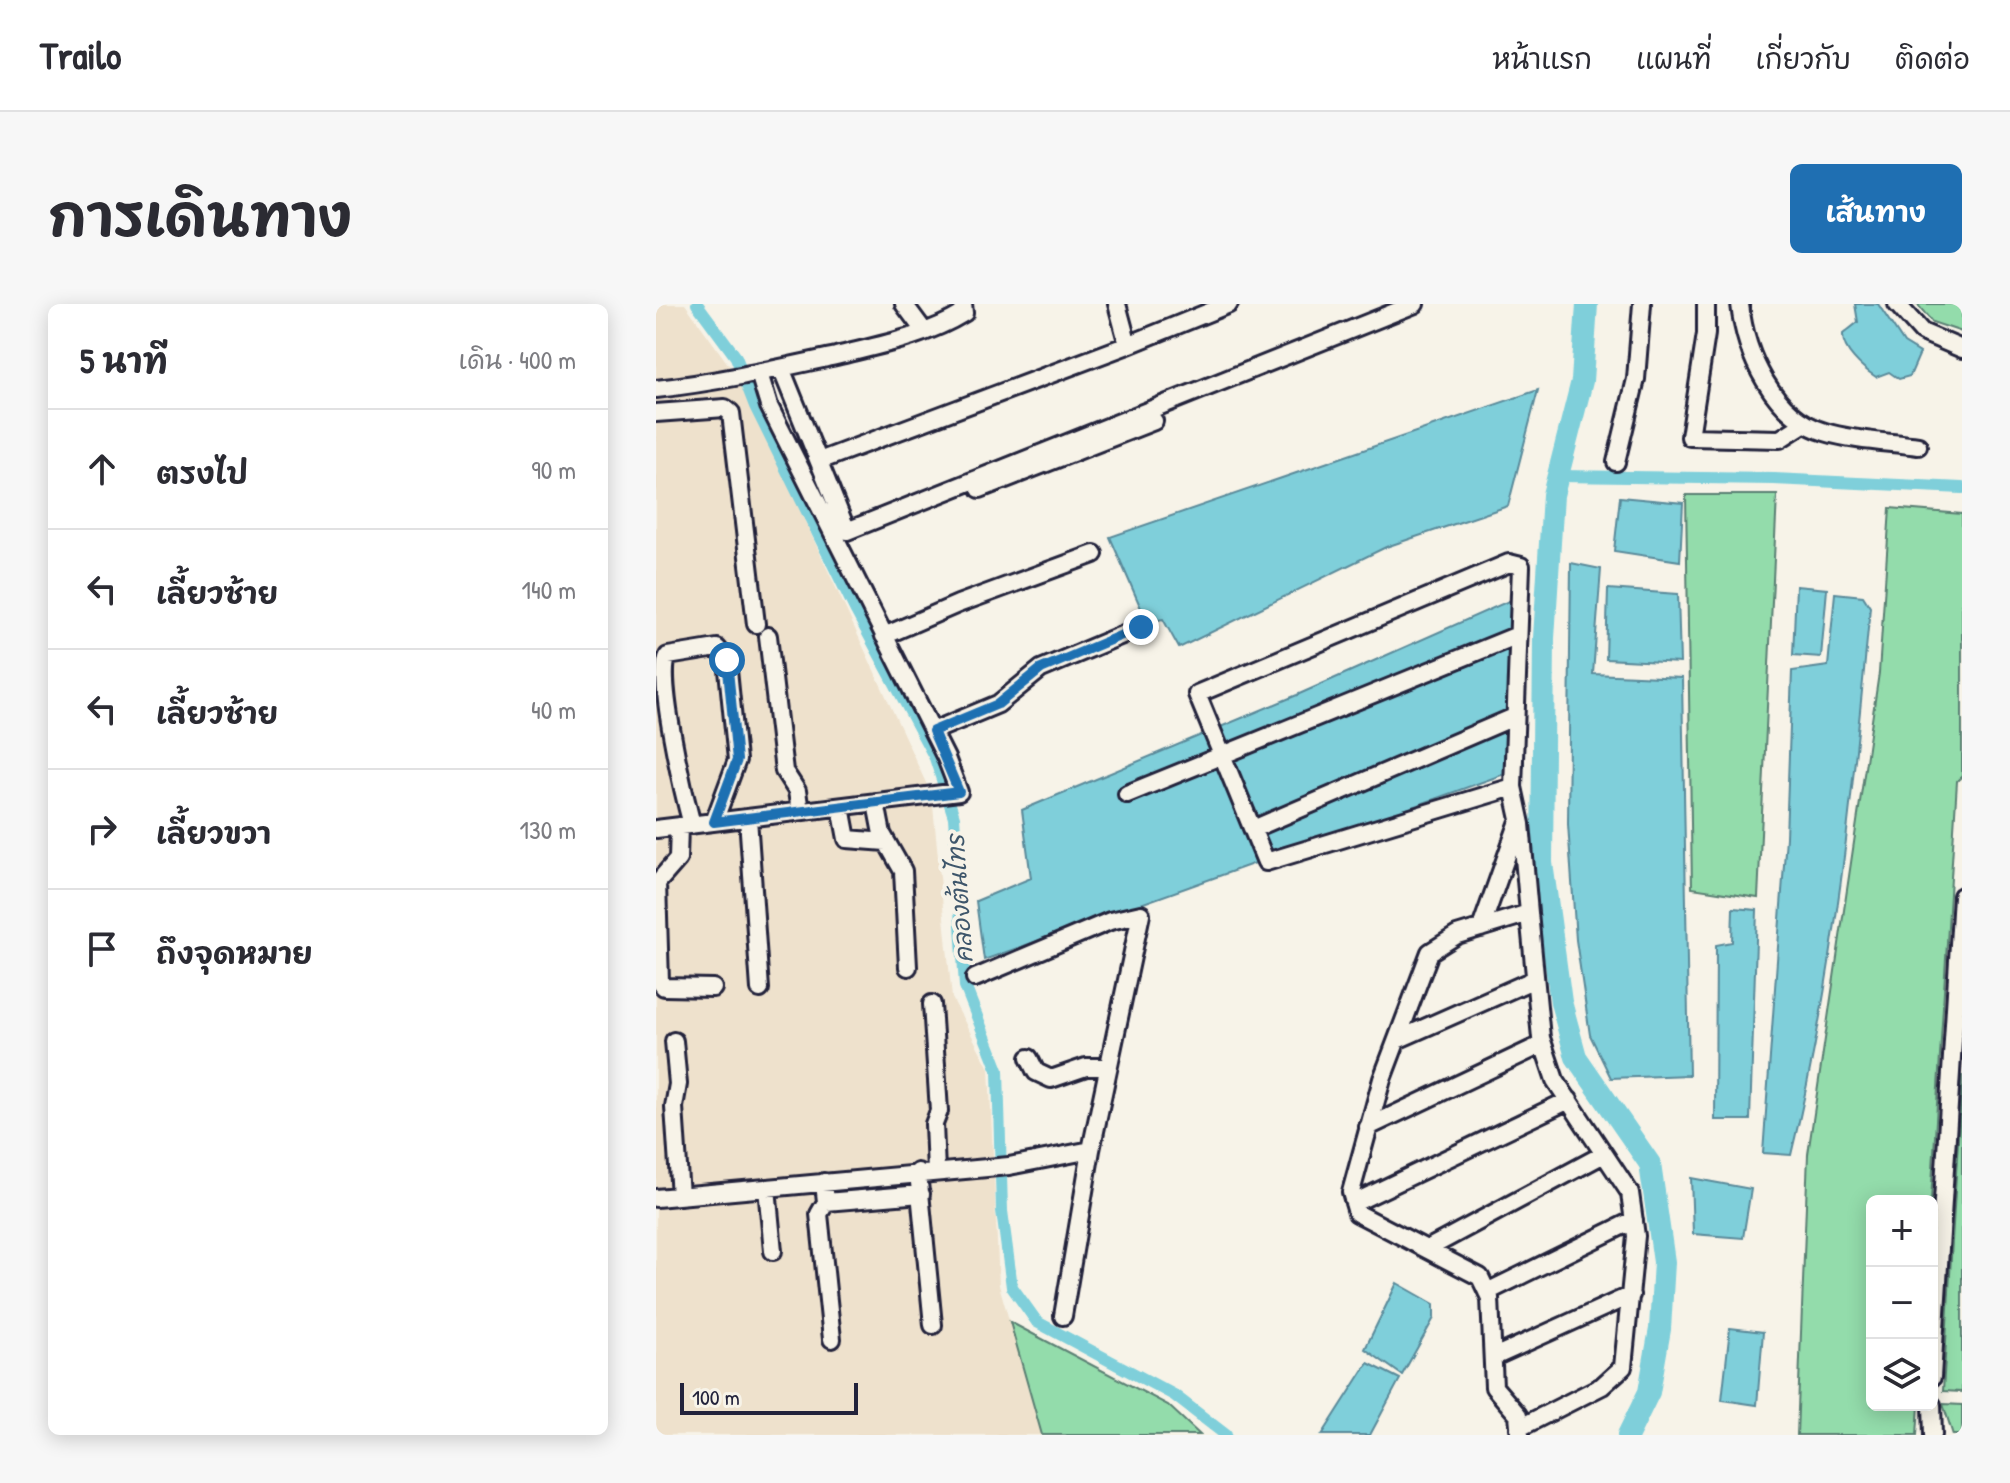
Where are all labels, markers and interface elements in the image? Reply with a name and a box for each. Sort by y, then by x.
text: Trailo [40,29,121,81]
text: หน้าแรก [1492,40,1592,78]
text: แผนที่ [1636,40,1712,78]
text: เกี่ยวกับ [1756,40,1851,78]
text: ติดต่อ [1895,40,1970,78]
button: เส้นทาง [1790,164,1962,253]
text: การเดินทาง [48,178,352,253]
text: 5 นาที [80,338,168,384]
text: เดิน · 400 m [459,342,576,377]
icon: ahead [80,447,124,491]
text: 90 m [531,452,576,487]
text: ตรงไป [156,453,248,493]
icon: left [80,567,124,611]
text: 140 m [522,572,576,607]
text: เลี้ยวซ้าย [156,573,278,613]
route end [1123,609,1159,645]
route start [709,642,745,678]
icon: left [80,687,124,731]
text: 40 m [531,692,576,727]
text: เลี้ยวซ้าย [156,693,278,733]
icon: right [80,807,124,851]
text: 130 m [520,812,576,847]
text: เลี้ยวขวา [156,813,271,853]
water label: คลองต้นไทร [938,832,979,964]
icon: arrive [80,927,124,971]
text: ถึงจุดหมาย [156,933,313,973]
map controls [1866,1195,1938,1411]
button: + [1866,1195,1938,1267]
button: − [1866,1267,1938,1339]
button: layers [1866,1339,1938,1411]
scale bar [680,1379,858,1415]
text: 100 m [692,1382,740,1412]

